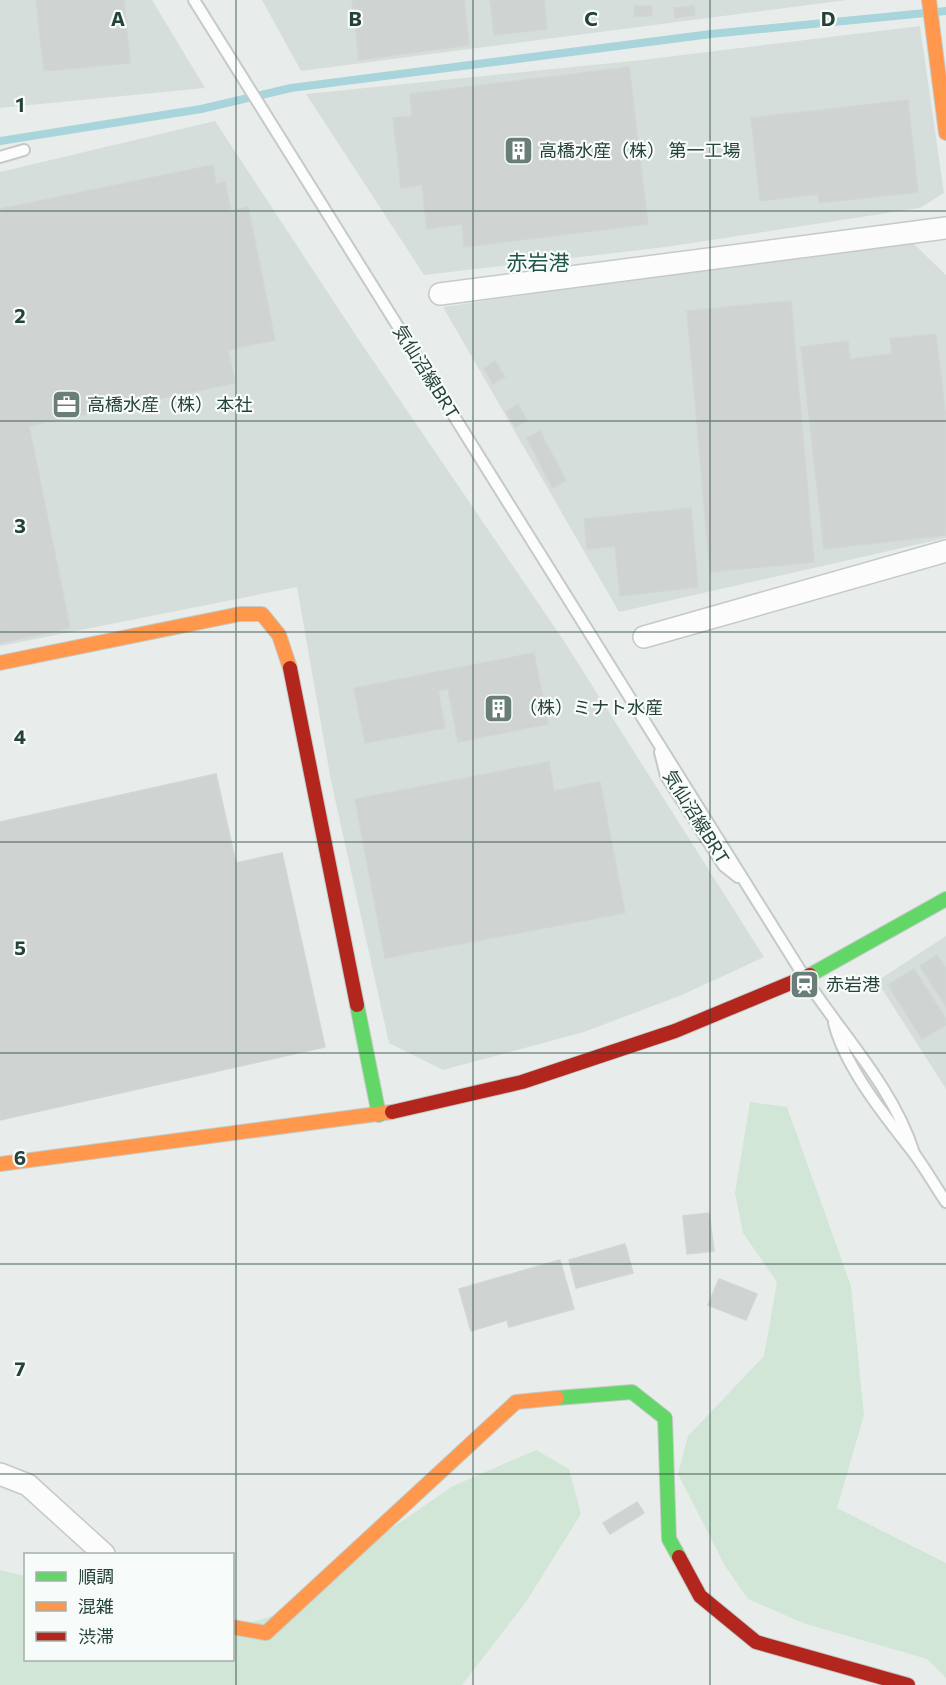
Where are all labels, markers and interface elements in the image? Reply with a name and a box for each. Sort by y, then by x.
text: A [111,6,125,30]
text: B [348,6,362,30]
text: C [584,6,598,30]
text: D [821,6,835,30]
text: 1 [15,92,25,116]
building icon: 高橋水産（株） 第一工場 [502,135,534,167]
place label: 高橋水産（株） 第一工場 [539,139,740,161]
district label: 赤岩港 [507,249,570,274]
text: 2 [14,303,26,327]
street label: 気仙沼線BRT [389,320,464,423]
office icon: 高橋水産（株） 本社 [50,389,82,421]
place label: 高橋水産（株） 本社 [87,393,252,415]
text: 3 [14,513,26,537]
building icon: （株）ミナト水産 [482,692,514,724]
place label: （株）ミナト水産 [519,696,663,718]
text: 4 [14,724,26,748]
street label: 気仙沼線BRT [659,765,734,868]
text: 5 [14,935,26,959]
station icon: 赤岩港 [789,969,821,1001]
place label: 赤岩港 [826,973,880,995]
text: 6 [14,1145,26,1169]
text: 7 [15,1356,26,1380]
legend [24,1553,234,1661]
text: 順調 [78,1565,114,1587]
text: 混雑 [78,1595,114,1617]
text: 渋滞 [78,1625,114,1647]

